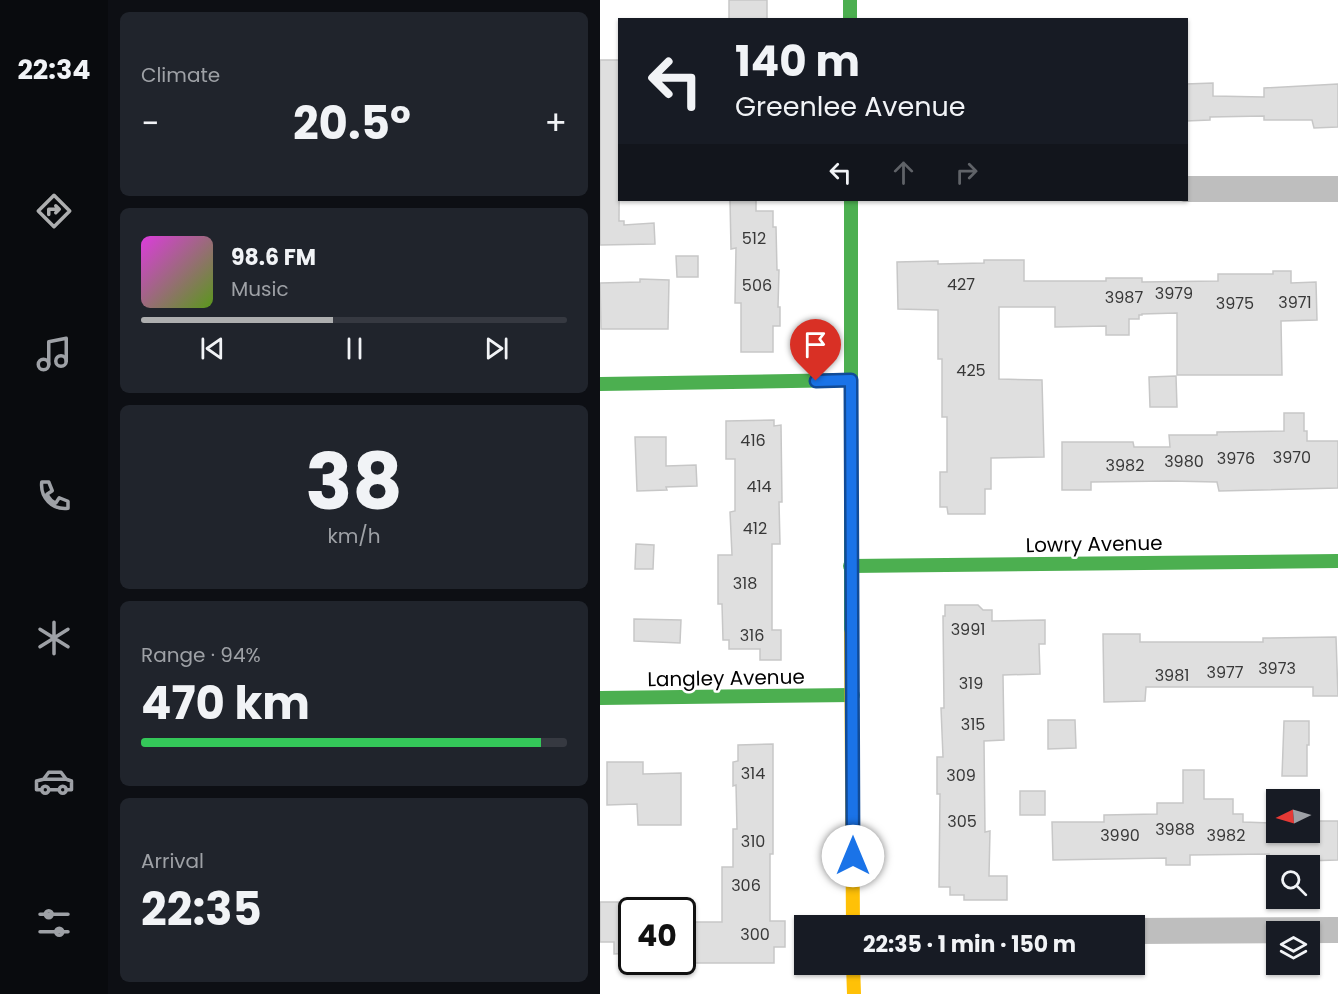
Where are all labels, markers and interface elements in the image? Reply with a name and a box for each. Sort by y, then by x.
text: 140 m [735,32,860,91]
icon: left [636,42,714,120]
text: 22:34 [17,51,91,88]
text: Climate [141,61,220,89]
text: Greenlee Avenue [735,88,966,125]
text: 20.5° [293,92,411,155]
text: − [141,100,159,147]
text: + [544,100,567,147]
icon: left [824,156,857,189]
icon: ahead [887,156,920,189]
icon: right [950,156,983,189]
icon: directions [33,190,75,232]
house number: 512 [742,227,766,250]
text: 98.6 FM [231,242,316,273]
house number: 427 [947,273,975,296]
house number: 506 [742,274,772,297]
text: Music [231,275,289,303]
house number: 3979 [1155,282,1193,305]
house number: 3987 [1105,286,1143,309]
house number: 3971 [1278,291,1312,314]
house number: 3975 [1216,292,1254,315]
pin [790,319,841,381]
icon: arrive [799,328,832,361]
icon: previous [196,332,229,365]
icon: pause [338,332,371,365]
icon: next [480,332,513,365]
icon: music [33,333,75,375]
house number: 425 [956,359,986,382]
text: 38 [305,427,403,536]
house number: 416 [740,429,766,452]
house number: 3970 [1273,446,1311,469]
house number: 3976 [1217,447,1255,470]
house number: 3980 [1164,450,1204,473]
house number: 3982 [1106,454,1144,477]
icon: phone [33,475,75,517]
house number: 414 [746,475,772,498]
house number: 412 [743,517,767,540]
text: km/h [327,522,381,550]
street label: Lowry Avenue [1025,529,1163,559]
house number: 318 [733,572,757,595]
icon: climate [33,617,75,659]
house number: 3991 [951,618,985,641]
house number: 316 [740,624,764,647]
text: Range · 94% [141,641,261,669]
house number: 3973 [1258,657,1296,680]
house number: 3977 [1207,661,1244,684]
street label: Langley Avenue [647,663,805,693]
house number: 3981 [1155,664,1189,687]
text: 470 km [141,672,310,735]
house number: 319 [959,672,983,695]
house number: 315 [961,713,985,736]
icon: car [33,760,75,802]
house number: 314 [741,762,765,785]
house number: 309 [946,764,976,787]
north arrow [1266,789,1320,843]
map controls [1266,789,1320,975]
house number: 305 [947,810,977,833]
house number: 3988 [1155,818,1195,841]
position arrow [821,824,885,888]
house number: 3990 [1100,824,1140,847]
house number: 3982 [1207,824,1245,847]
house number: 310 [741,830,765,853]
text: Arrival [141,847,204,875]
button: search [1266,855,1320,909]
house number: 306 [731,874,761,897]
text: 22:35 [141,878,262,941]
speed limit sign: 40 [618,897,696,975]
icon: filters [33,902,75,944]
button: layers [1266,921,1320,975]
house number: 300 [740,923,770,946]
text: 22:35 · 1 min · 150 m [863,929,1076,960]

